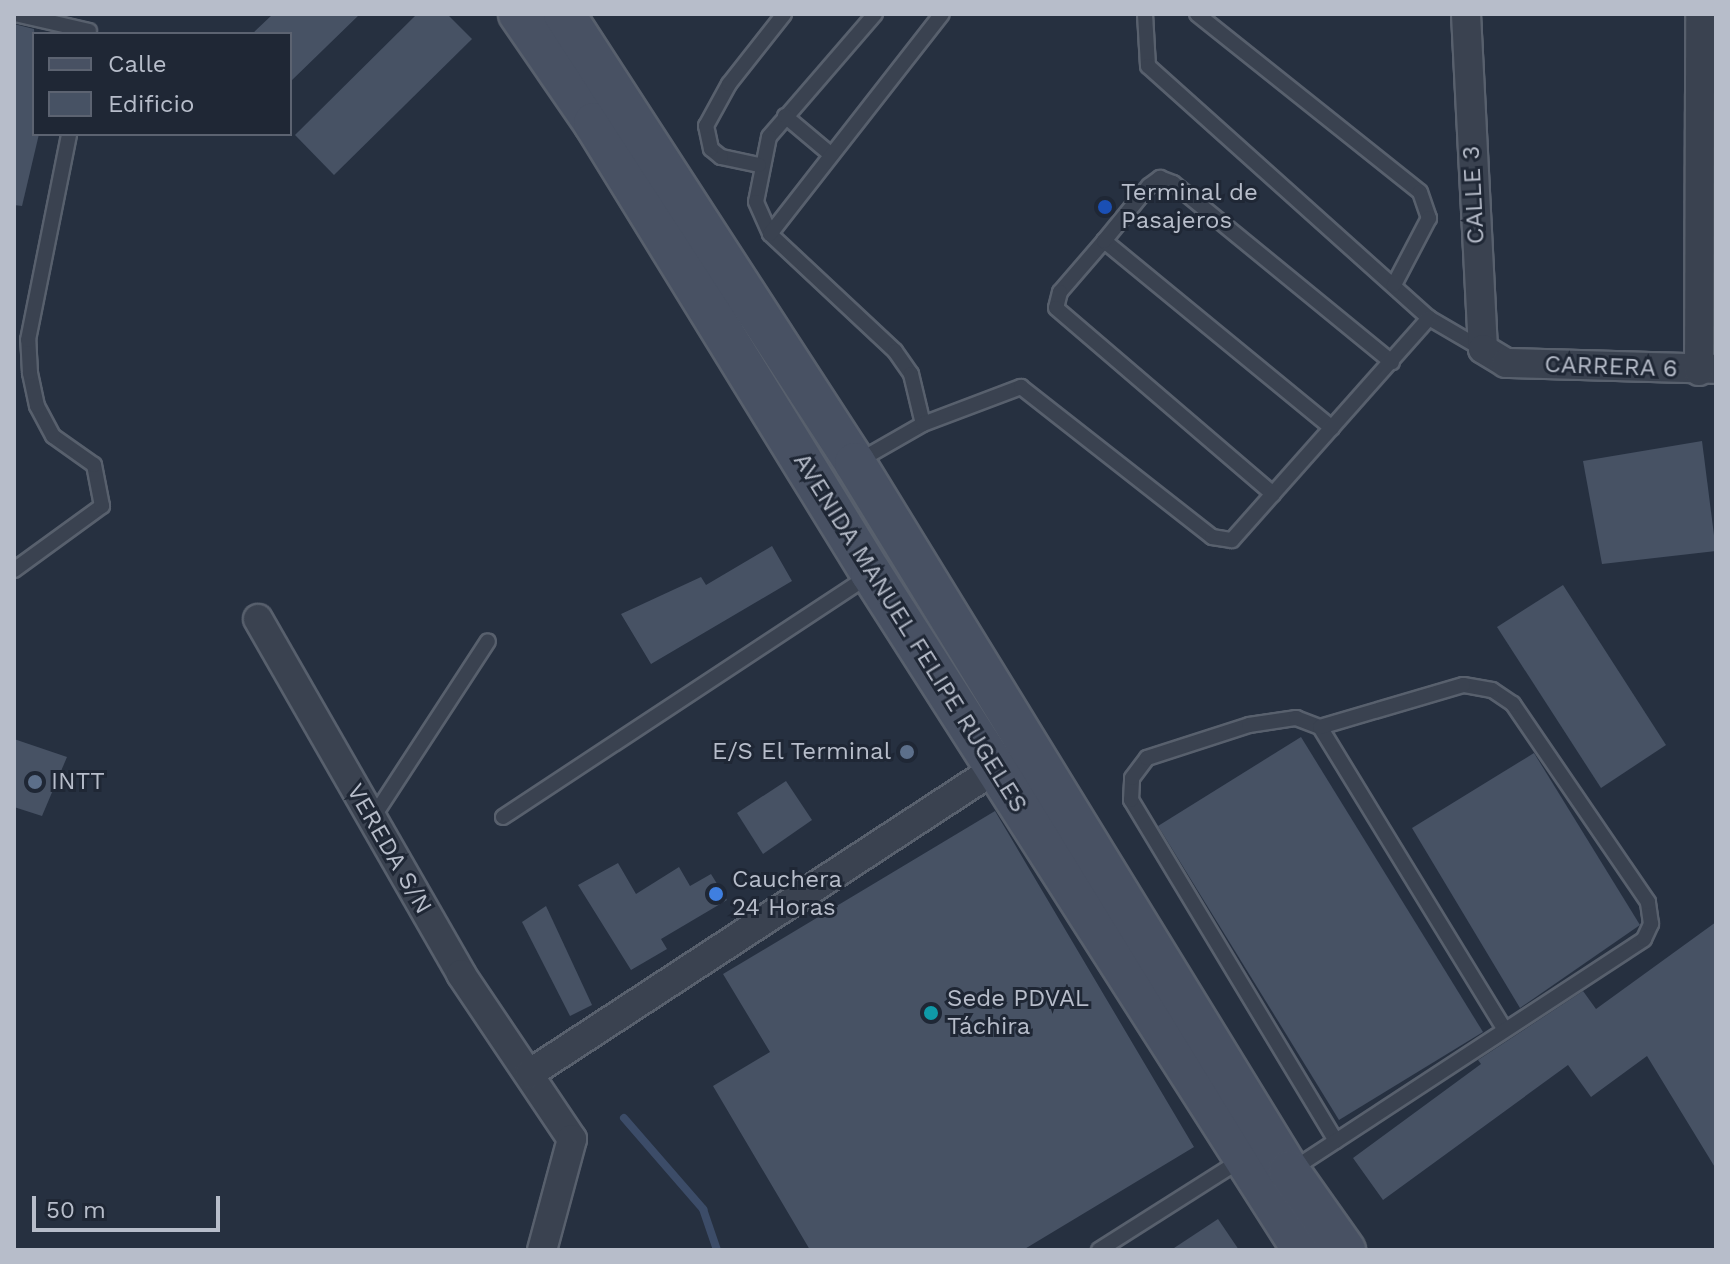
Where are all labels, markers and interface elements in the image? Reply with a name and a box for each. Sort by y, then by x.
legend [32,32,292,136]
text: Calle [108,50,167,78]
text: Edificio [108,90,194,118]
street label: CALLE 3 [1457,145,1491,245]
place label: Terminal de Pasajeros [1121,179,1259,235]
marker: Terminal de Pasajeros [1096,198,1114,216]
street label: CARRERA 6 [1543,350,1679,384]
street label: AVENIDA MANUEL FELIPE RUGELES [787,447,1033,819]
place label: E/S El Terminal [711,738,891,766]
marker: E/S El Terminal [898,743,916,761]
place label: INTT [51,768,105,796]
marker: INTT [26,773,44,791]
street label: VEREDA S/N [340,778,438,920]
place label: Cauchera 24 Horas [732,866,842,922]
marker: Cauchera 24 Horas [707,885,725,903]
place label: Sede PDVAL Táchira [947,985,1089,1041]
marker: Sede PDVAL Táchira [922,1004,940,1022]
scale bar [36,1180,224,1230]
text: 50 m [46,1196,106,1224]

